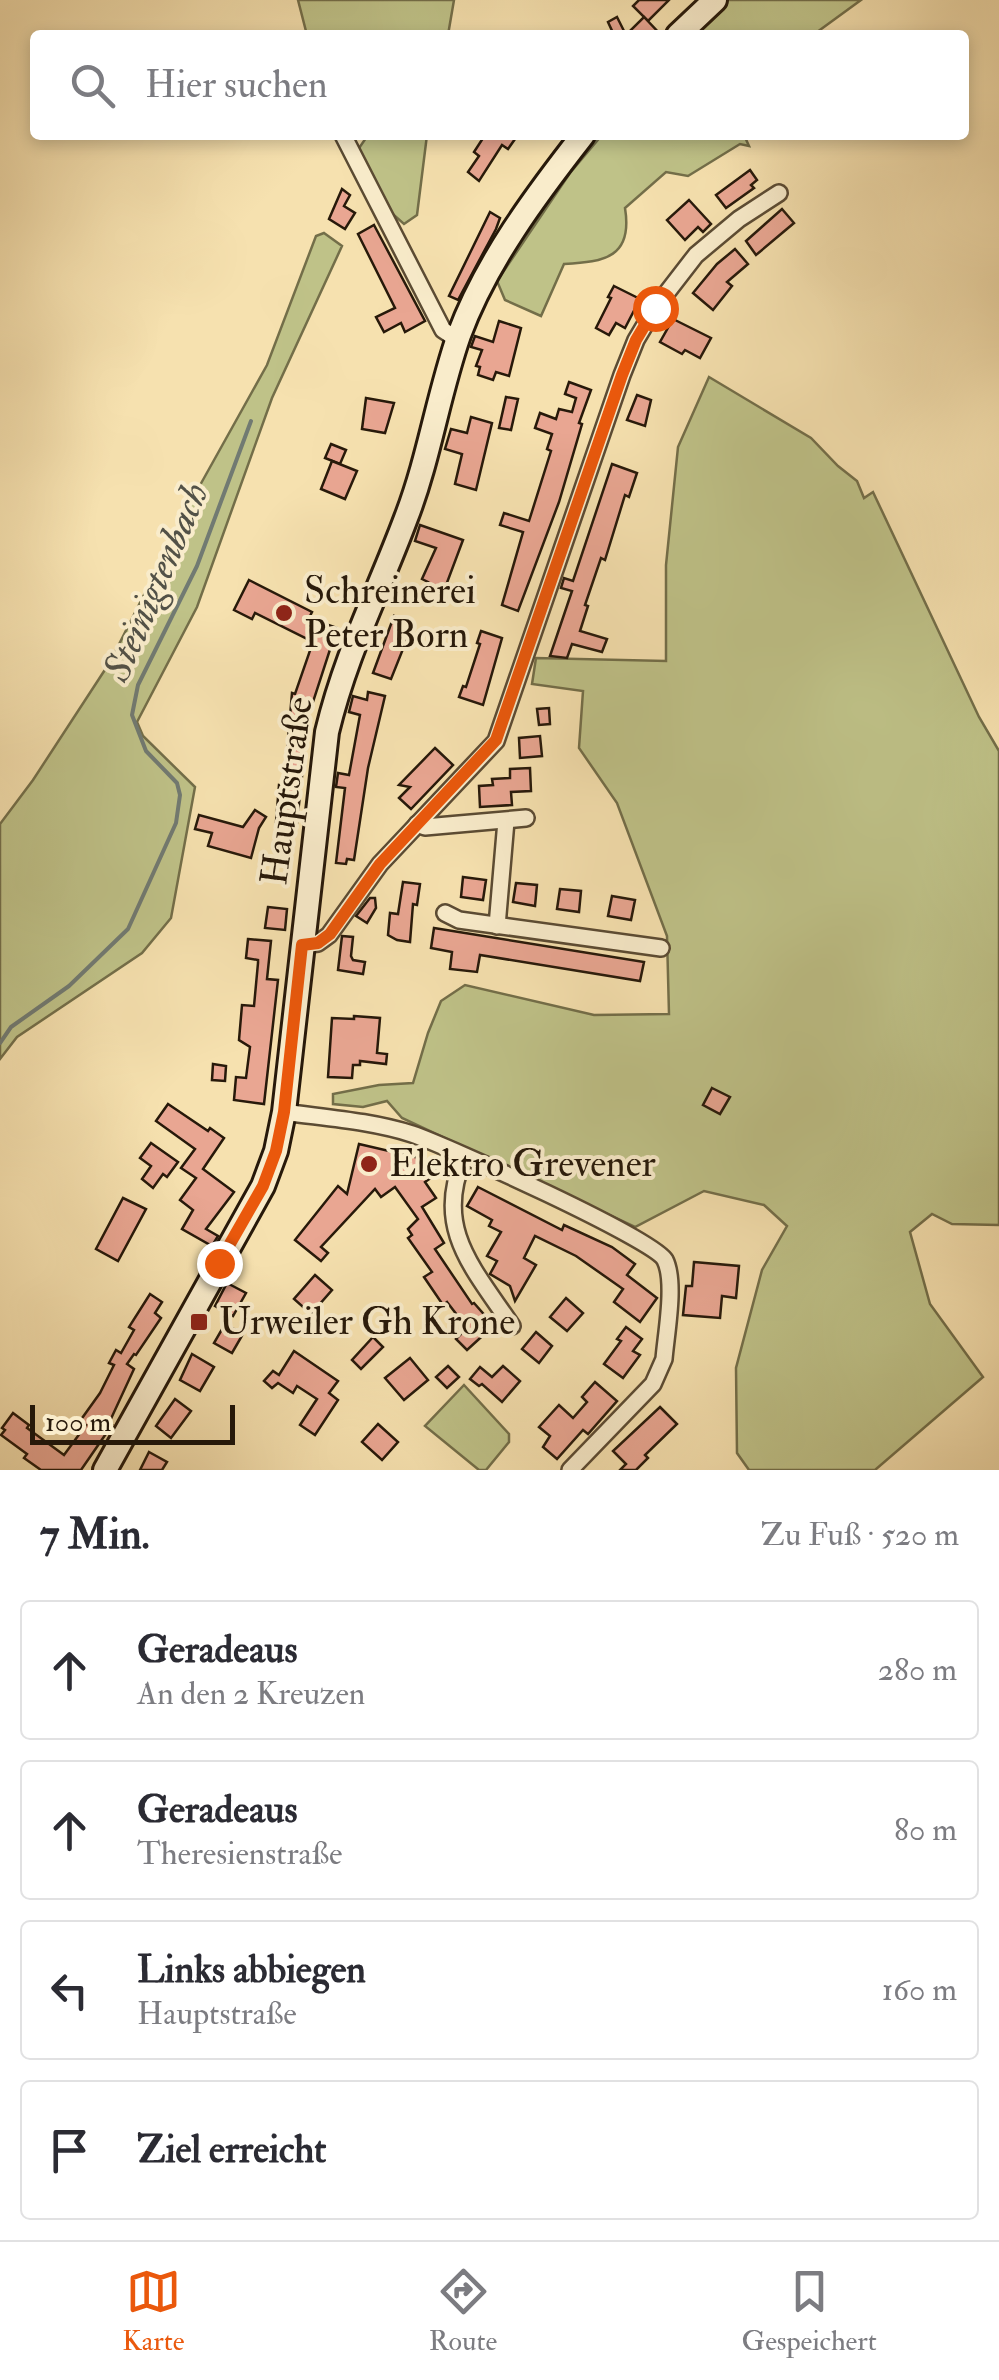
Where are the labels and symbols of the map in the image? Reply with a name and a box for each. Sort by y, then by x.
route start [633,286,679,332]
water label: Steinigtenbach [91,475,221,690]
place label: Schreinerei Peter Born [304,567,476,659]
marker: Schreinerei Peter Born [273,602,295,624]
street label: Hauptstraße [250,694,324,888]
place label: Elektro Grevener [389,1140,656,1188]
marker: Elektro Grevener [358,1153,380,1175]
route end [197,1241,243,1287]
place label: Urweiler Gh Krone [219,1298,515,1346]
marker: Urweiler Gh Krone [188,1311,210,1333]
scale bar [30,1400,235,1444]

